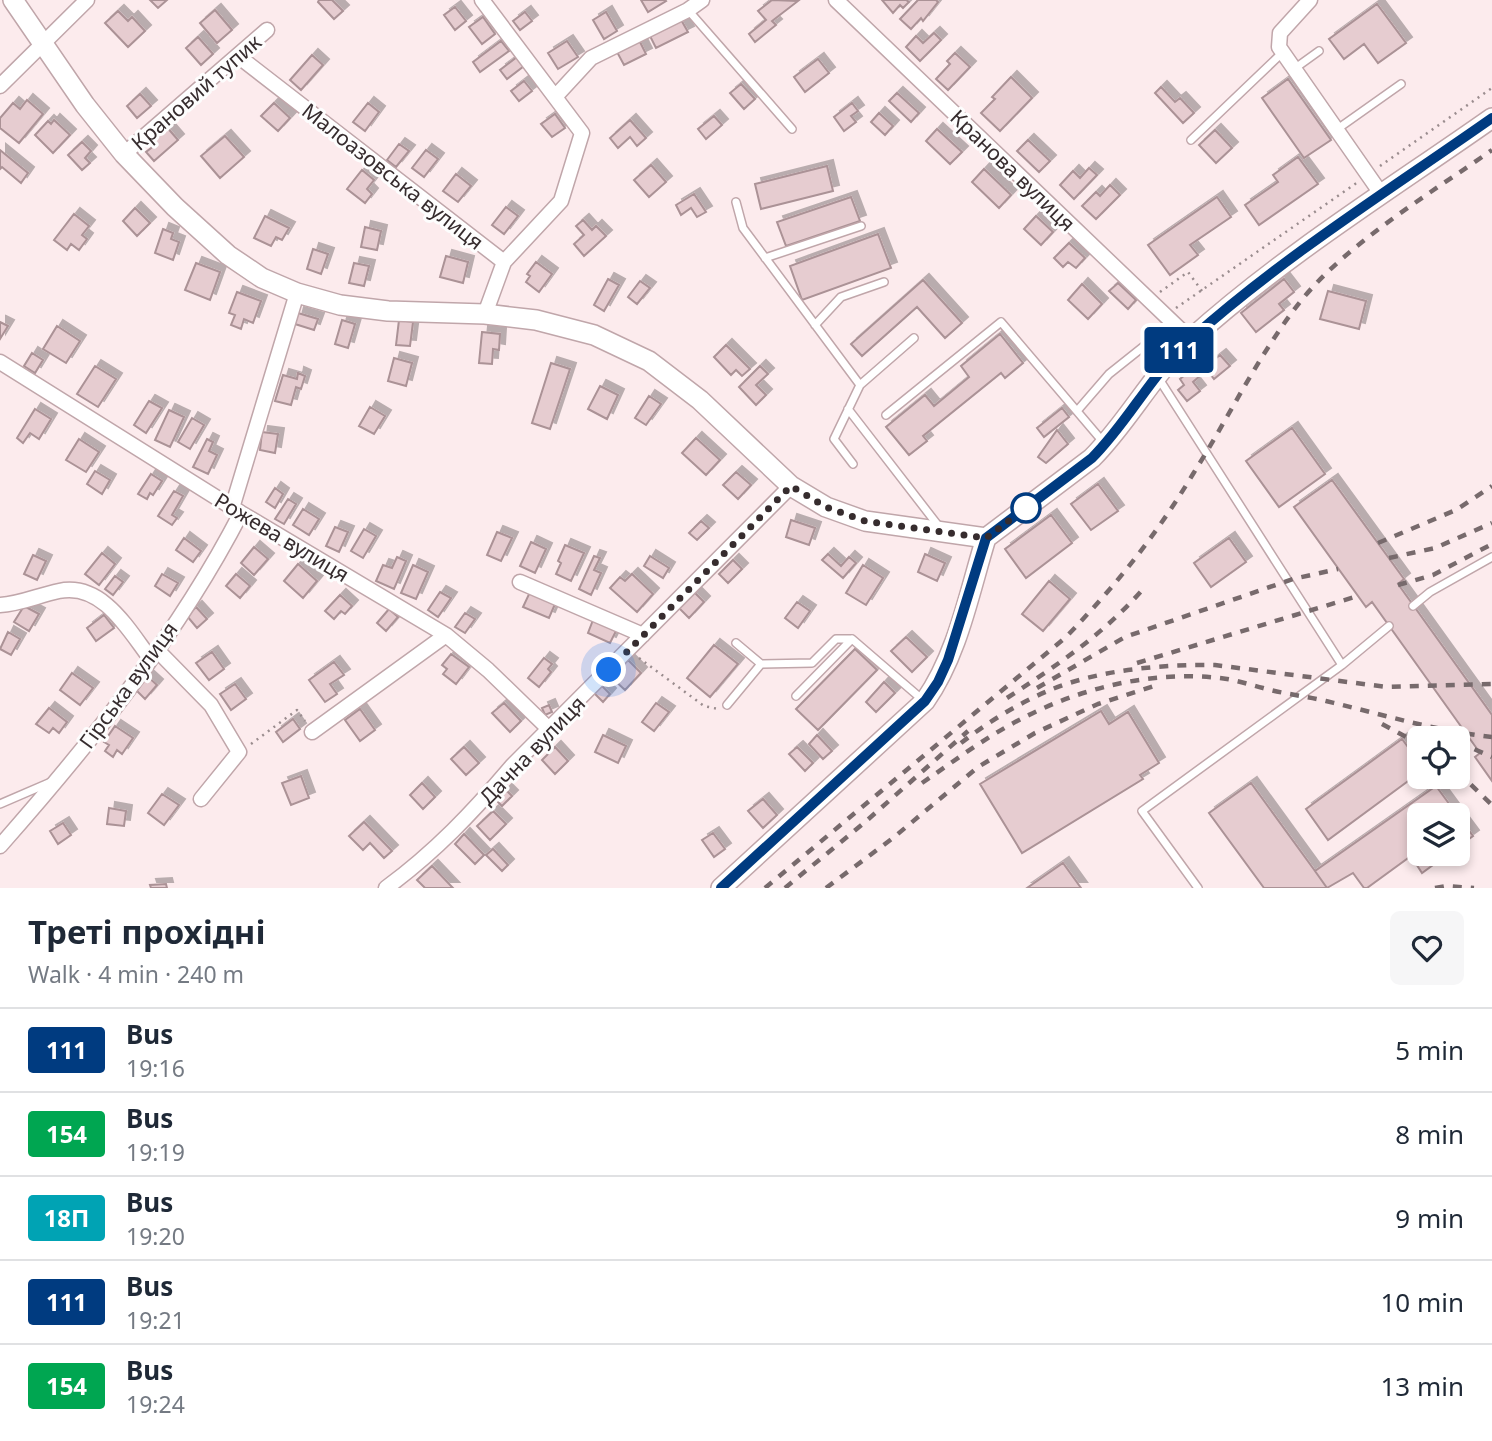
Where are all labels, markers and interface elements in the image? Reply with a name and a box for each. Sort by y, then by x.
street label: Крановий тупик [125,28,267,156]
street label: Малоазовська вулиця [296,96,490,256]
street label: Кранова вулиця [944,103,1082,237]
line badge: 111 [1139,327,1219,373]
text: 111 [1158,333,1200,366]
street label: Рожева вулиця [210,486,354,588]
unlabelled marker [1011,493,1041,523]
street label: Гірська вулиця [73,616,183,754]
your location [591,652,626,687]
street label: Дачна вулиця [473,690,591,810]
map controls [1407,726,1470,866]
button: locate [1407,726,1470,789]
button: layers [1407,803,1470,866]
text: Треті прохідні [28,909,266,954]
button: heart [1390,911,1464,985]
text: Walk · 4 min · 240 m [28,958,244,990]
text: Bus [126,1016,173,1052]
text: 5 min [1395,1032,1464,1068]
text: 111 [46,1033,87,1066]
text: 19:16 [126,1052,185,1084]
text: Bus [126,1100,173,1136]
text: 8 min [1395,1116,1464,1152]
text: 154 [46,1117,87,1150]
text: 19:19 [126,1136,185,1168]
text: Bus [126,1184,173,1220]
text: 9 min [1395,1200,1464,1236]
text: 18П [44,1201,89,1234]
text: 19:20 [126,1220,185,1252]
text: Bus [126,1268,173,1304]
text: 10 min [1380,1284,1464,1320]
text: 111 [46,1285,87,1318]
text: 19:21 [126,1304,185,1336]
text: Bus [126,1352,173,1388]
text: 13 min [1380,1368,1464,1404]
text: 154 [46,1369,87,1402]
text: 19:24 [126,1388,185,1420]

